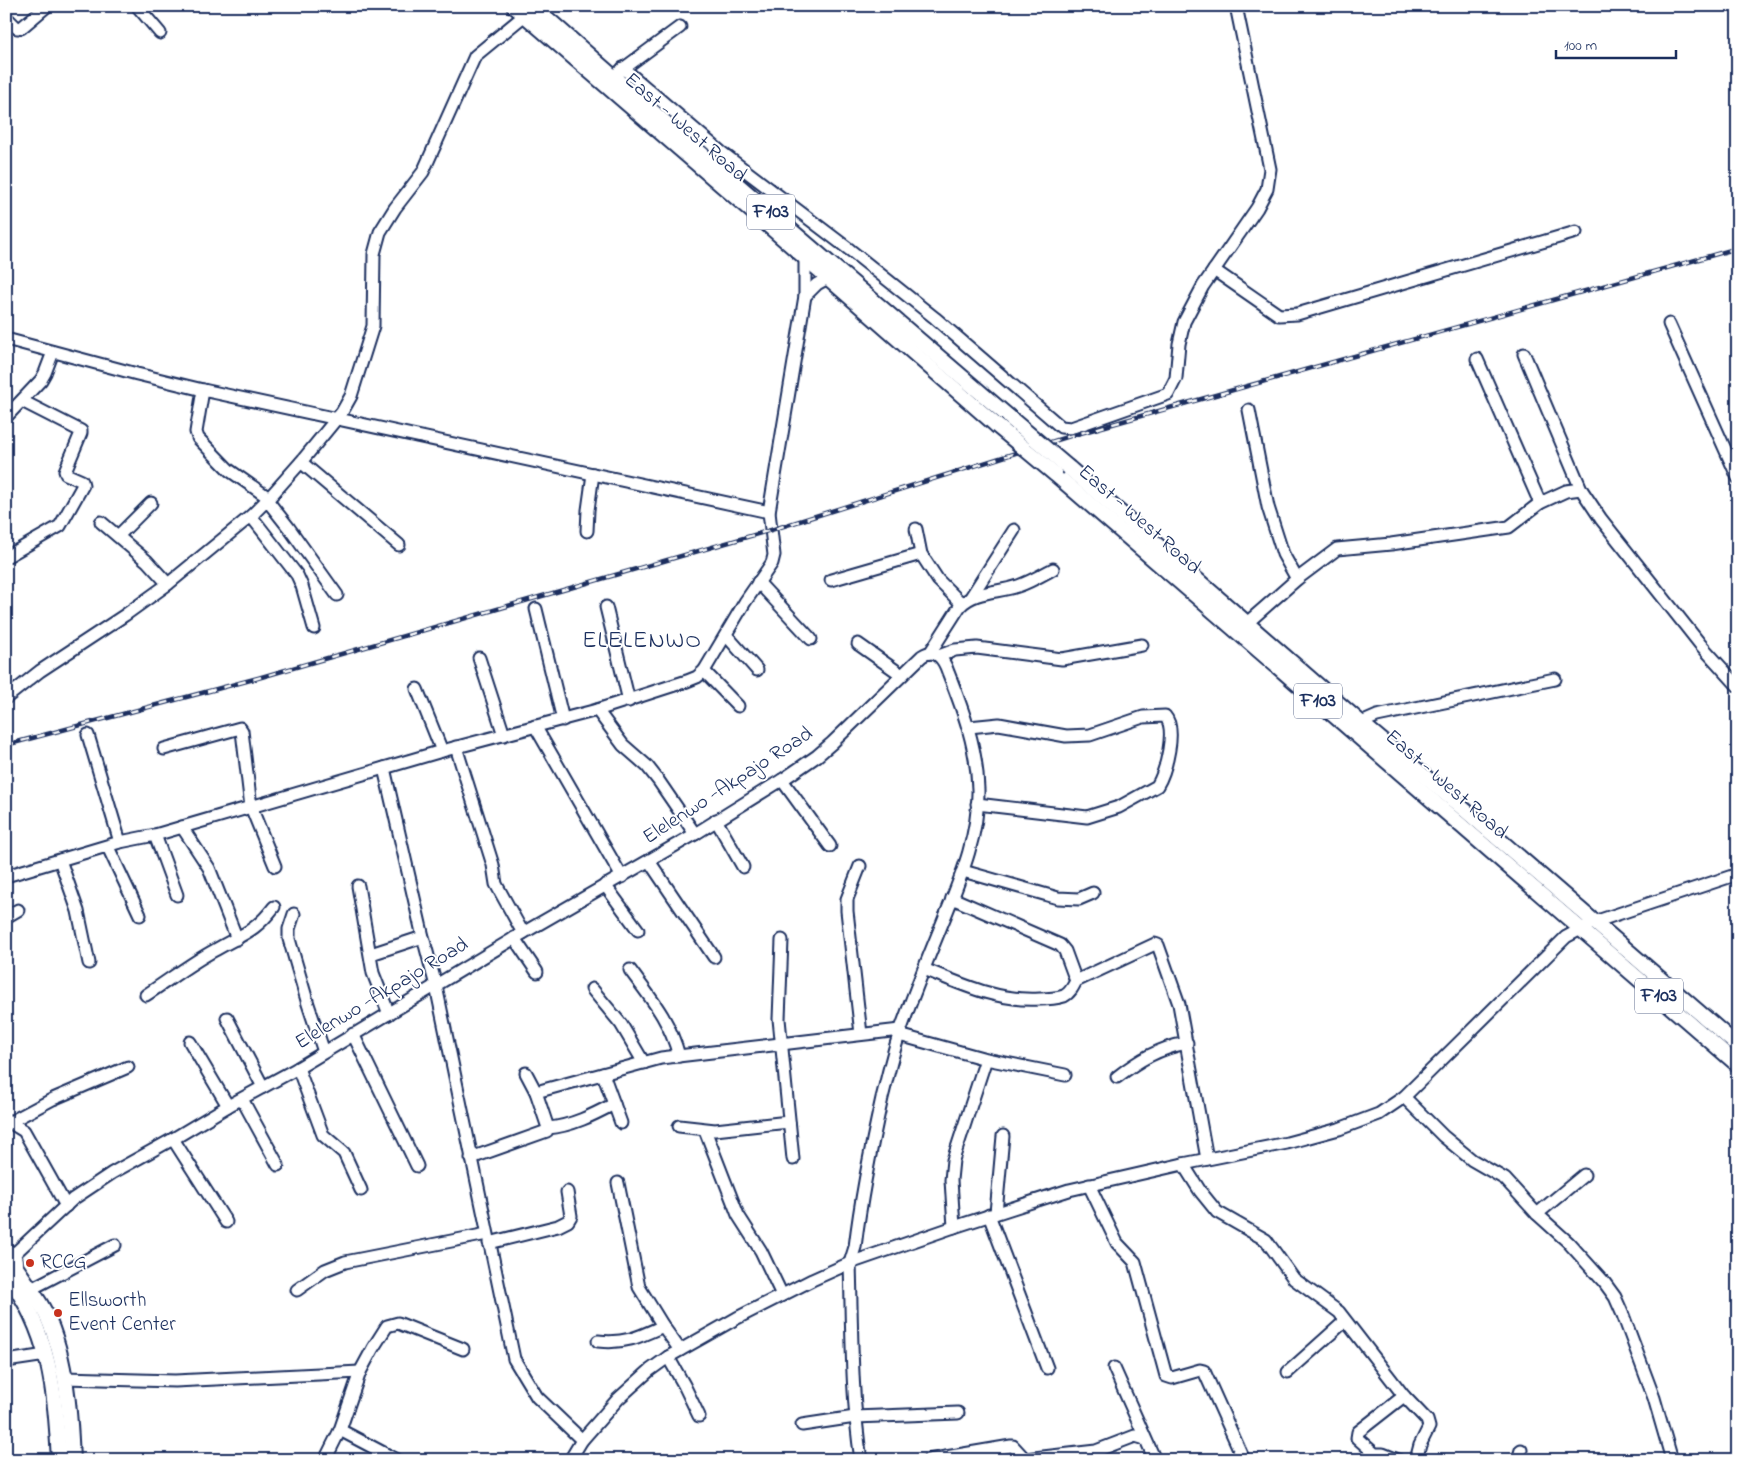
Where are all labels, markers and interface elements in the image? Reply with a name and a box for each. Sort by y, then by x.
scale bar [1556,28,1676,60]
text: 100 m [1564,35,1597,57]
street label: East - West Road [617,66,753,190]
road number: F103 [747,194,795,230]
street label: East - West Road [1071,458,1207,582]
district label: ELELENWO [582,624,702,659]
road number: F103 [1294,684,1342,718]
street label: Elelenwo -Akpajo Road [637,720,819,852]
street label: East - West Road [1378,723,1514,847]
street label: Elelenwo -Akpajo Road [290,930,475,1058]
road number: F103 [1635,978,1683,1014]
place label: RCCG [40,1248,87,1278]
marker: RCCG [24,1257,36,1269]
place label: Ellsworth Event Center [68,1286,176,1340]
marker: Ellsworth Event Center [52,1307,64,1319]

